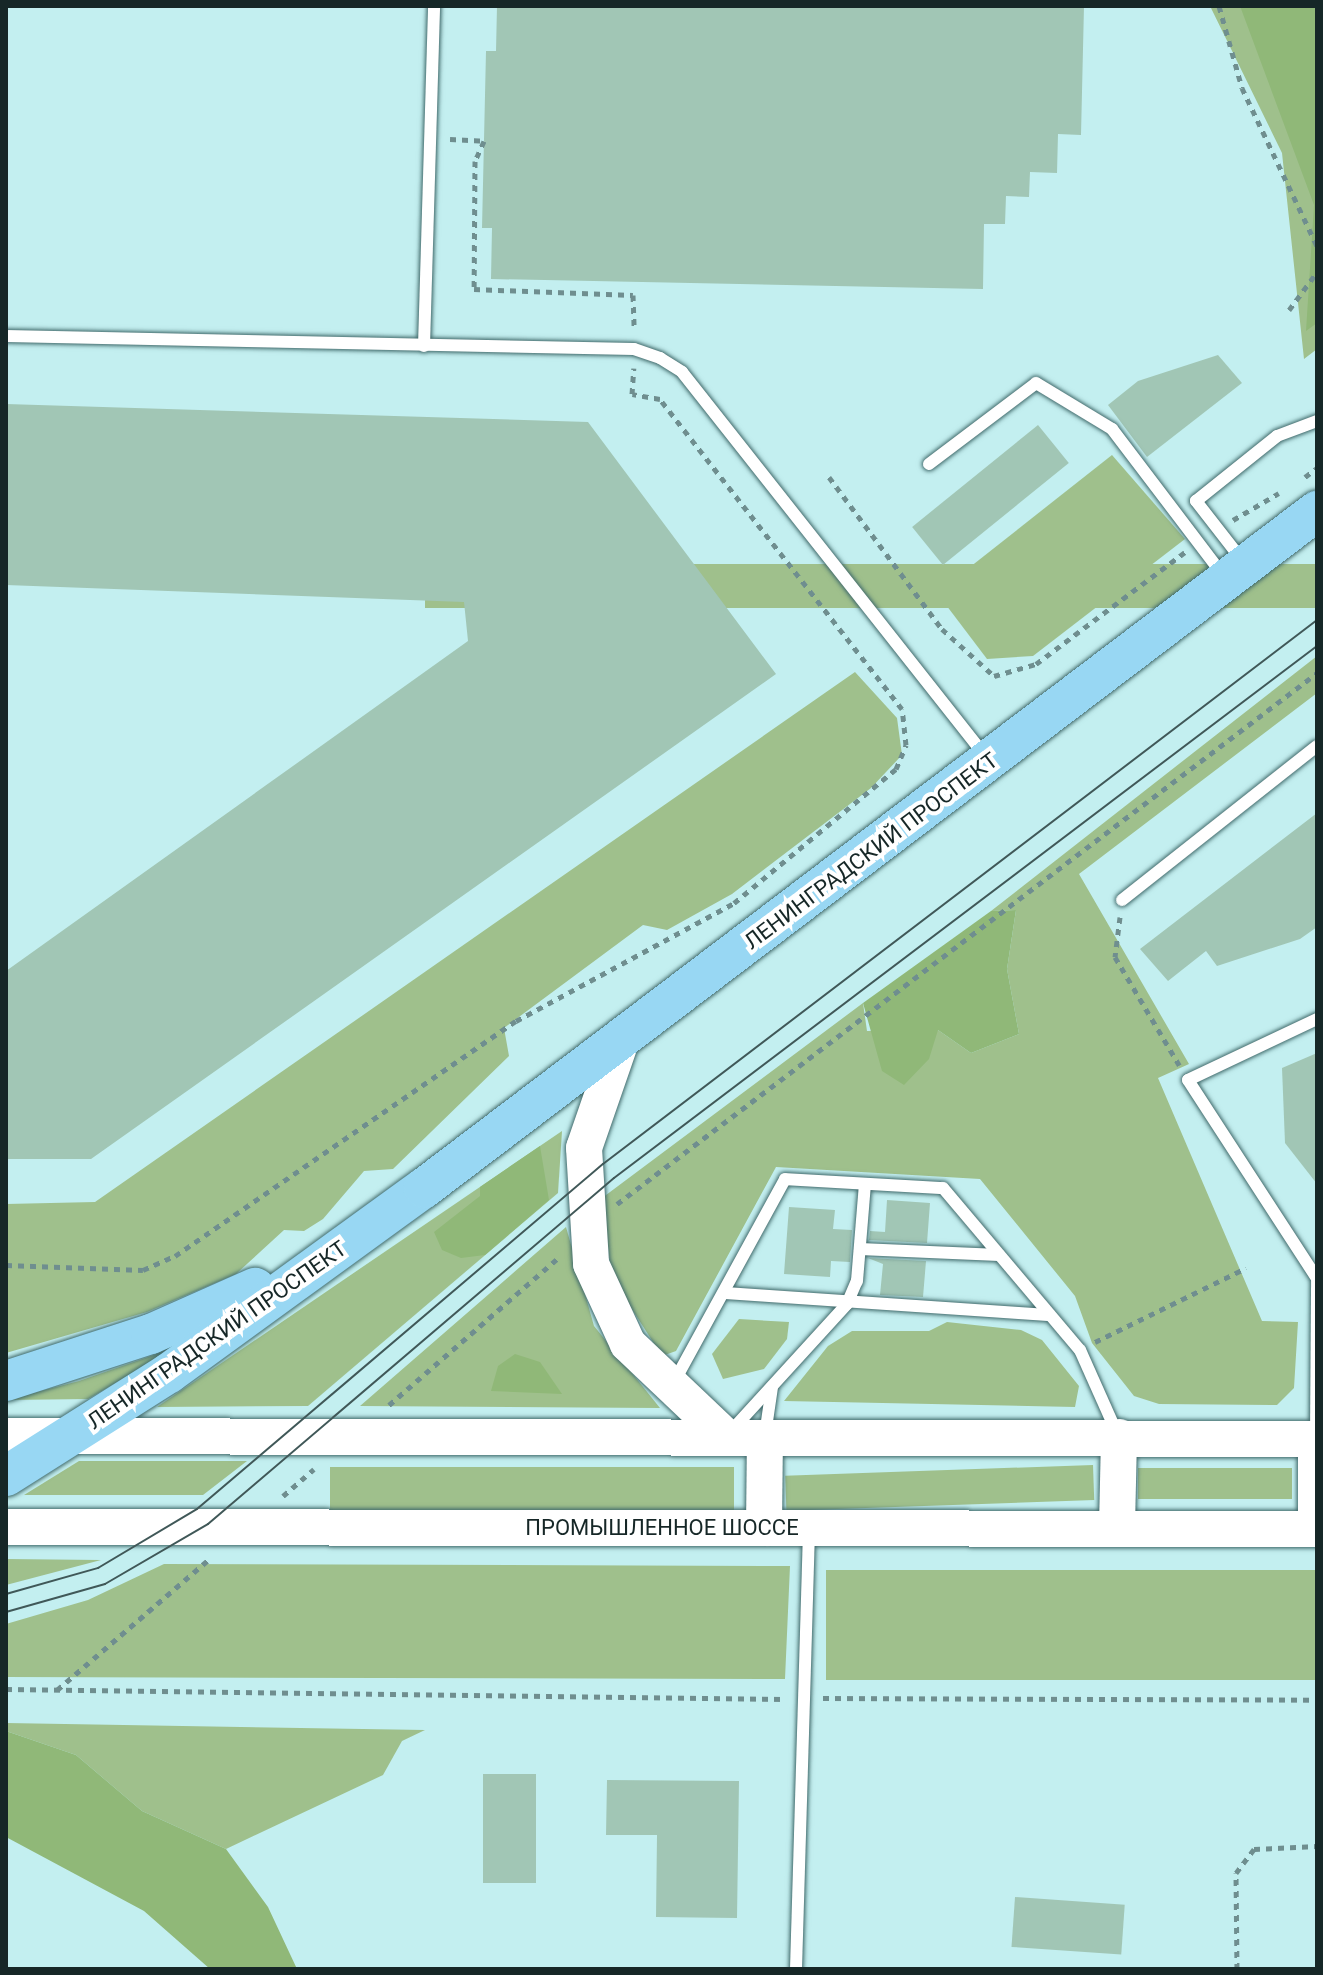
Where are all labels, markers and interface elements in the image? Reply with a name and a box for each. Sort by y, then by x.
street label: ЛЕНИНГРАДСКИЙ ПРОСПЕКТ [739,747,1003,955]
street label: ЛЕНИНГРАДСКИЙ ПРОСПЕКТ [82,1235,352,1435]
street label: ПРОМЫШЛЕННОЕ ШОССЕ [525,1515,799,1541]

